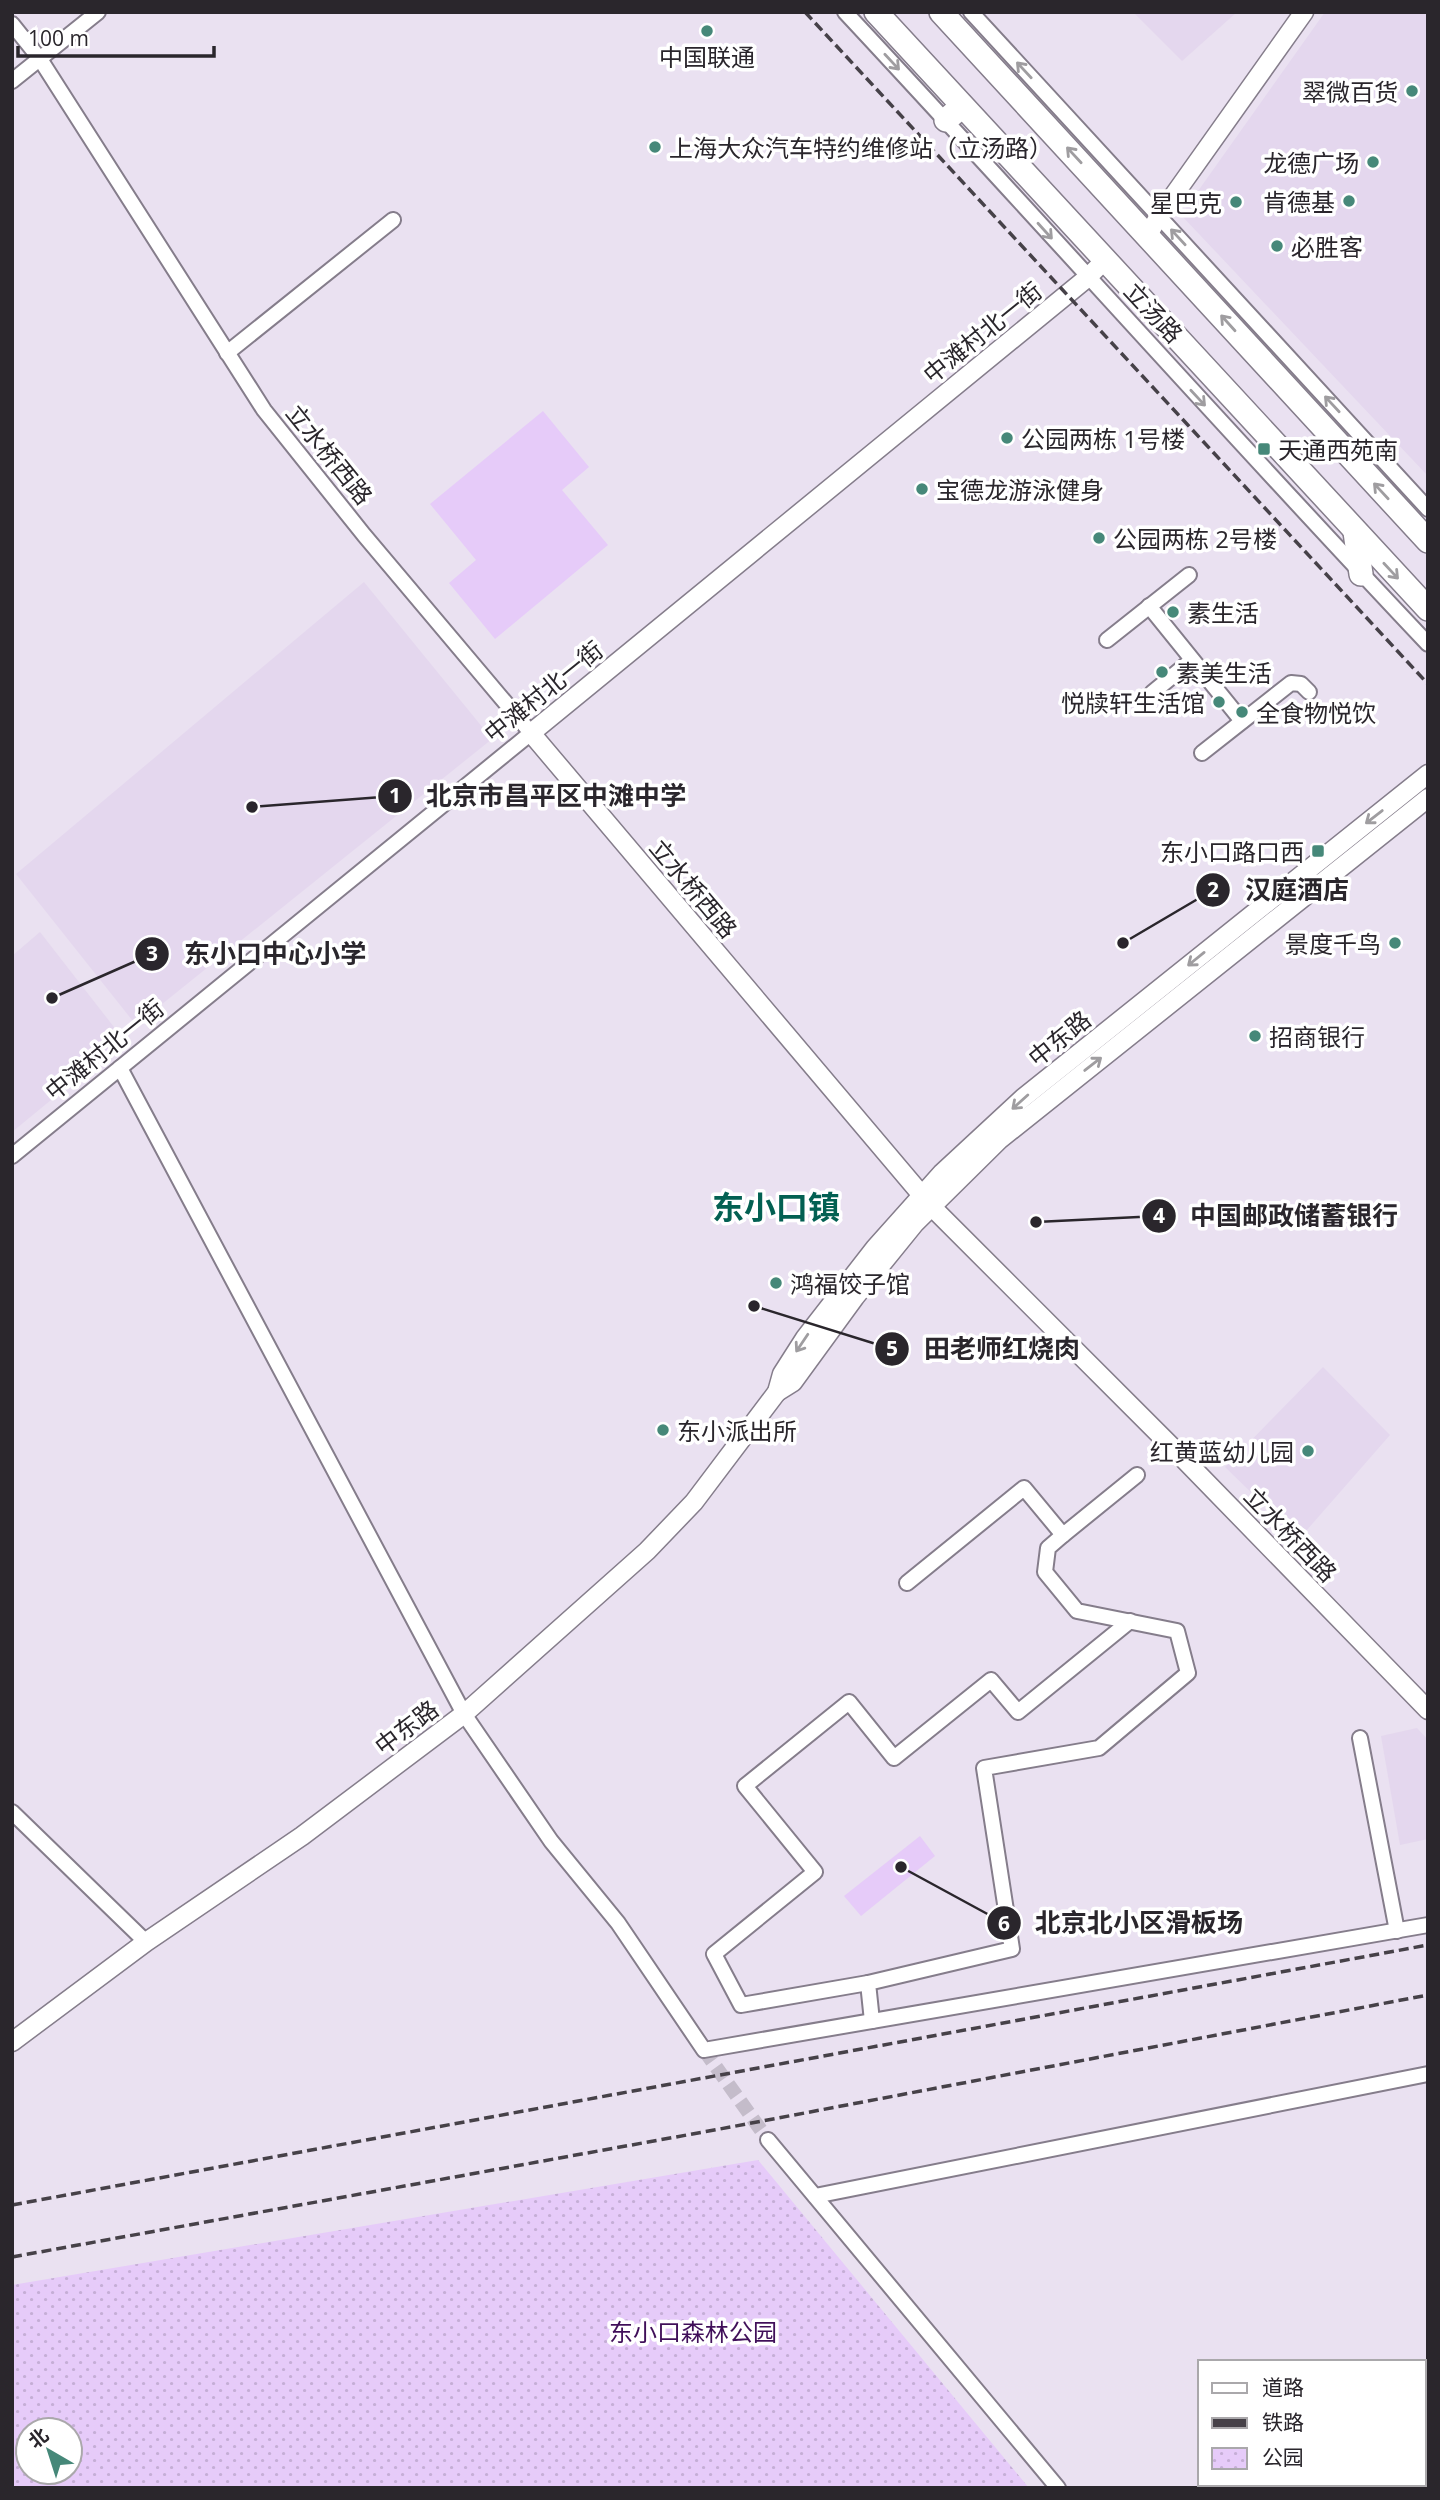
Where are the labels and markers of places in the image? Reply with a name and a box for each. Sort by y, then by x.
marker: 中国联通 [699,23,715,39]
place label: 中国联通 [659,40,755,73]
place label: 翠微百货 [1302,75,1398,108]
marker: 翠微百货 [1404,83,1420,99]
place label: 上海大众汽车特约维修站（立汤路） [669,131,1053,164]
marker: 上海大众汽车特约维修站（立汤路） [647,139,663,155]
place label: 龙德广场 [1263,146,1359,179]
marker: 龙德广场 [1365,154,1381,170]
place label: 肯德基 [1263,185,1335,218]
place label: 星巴克 [1150,186,1222,219]
marker: 肯德基 [1341,193,1357,209]
marker: 星巴克 [1228,194,1244,210]
place label: 必胜客 [1291,230,1363,263]
marker: 必胜客 [1269,238,1285,254]
place label: 公园两栋 1号楼 [1021,422,1185,455]
marker: 公园两栋 1号楼 [999,430,1015,446]
place label: 天通西苑南 [1278,433,1398,466]
marker: 天通西苑南 [1256,441,1272,457]
place label: 宝德龙游泳健身 [936,473,1104,506]
marker: 宝德龙游泳健身 [914,481,930,497]
place label: 公园两栋 2号楼 [1113,522,1277,555]
marker: 公园两栋 2号楼 [1091,530,1107,546]
place label: 素生活 [1187,596,1259,629]
marker: 素生活 [1165,604,1181,620]
place label: 素美生活 [1176,656,1272,689]
marker: 素美生活 [1154,664,1170,680]
place label: 悦牍轩生活馆 [1061,686,1205,719]
marker: 悦牍轩生活馆 [1211,694,1227,710]
place label: 全食物悦饮 [1256,696,1376,729]
marker: 全食物悦饮 [1234,704,1250,720]
callout: 北京市昌平区中滩中学 [377,772,700,819]
place label: 东小口路口西 [1160,835,1304,868]
marker: 东小口路口西 [1310,843,1326,859]
callout: 汉庭酒店 [1196,867,1363,914]
place label: 景度千鸟 [1285,927,1381,960]
callout: 东小口中心小学 [135,930,380,977]
marker: 景度千鸟 [1387,935,1403,951]
place label: 招商银行 [1269,1020,1365,1053]
marker: 招商银行 [1247,1028,1263,1044]
callout: 中国邮政储蓄银行 [1141,1193,1412,1240]
place label: 鸿福饺子馆 [790,1267,910,1300]
marker: 鸿福饺子馆 [768,1275,784,1291]
callout: 田老师红烧肉 [875,1326,1094,1373]
place label: 东小派出所 [677,1414,797,1447]
marker: 东小派出所 [655,1422,671,1438]
place label: 红黄蓝幼儿园 [1150,1435,1294,1468]
marker: 红黄蓝幼儿园 [1300,1443,1316,1459]
callout: 北京北小区滑板场 [986,1900,1257,1947]

